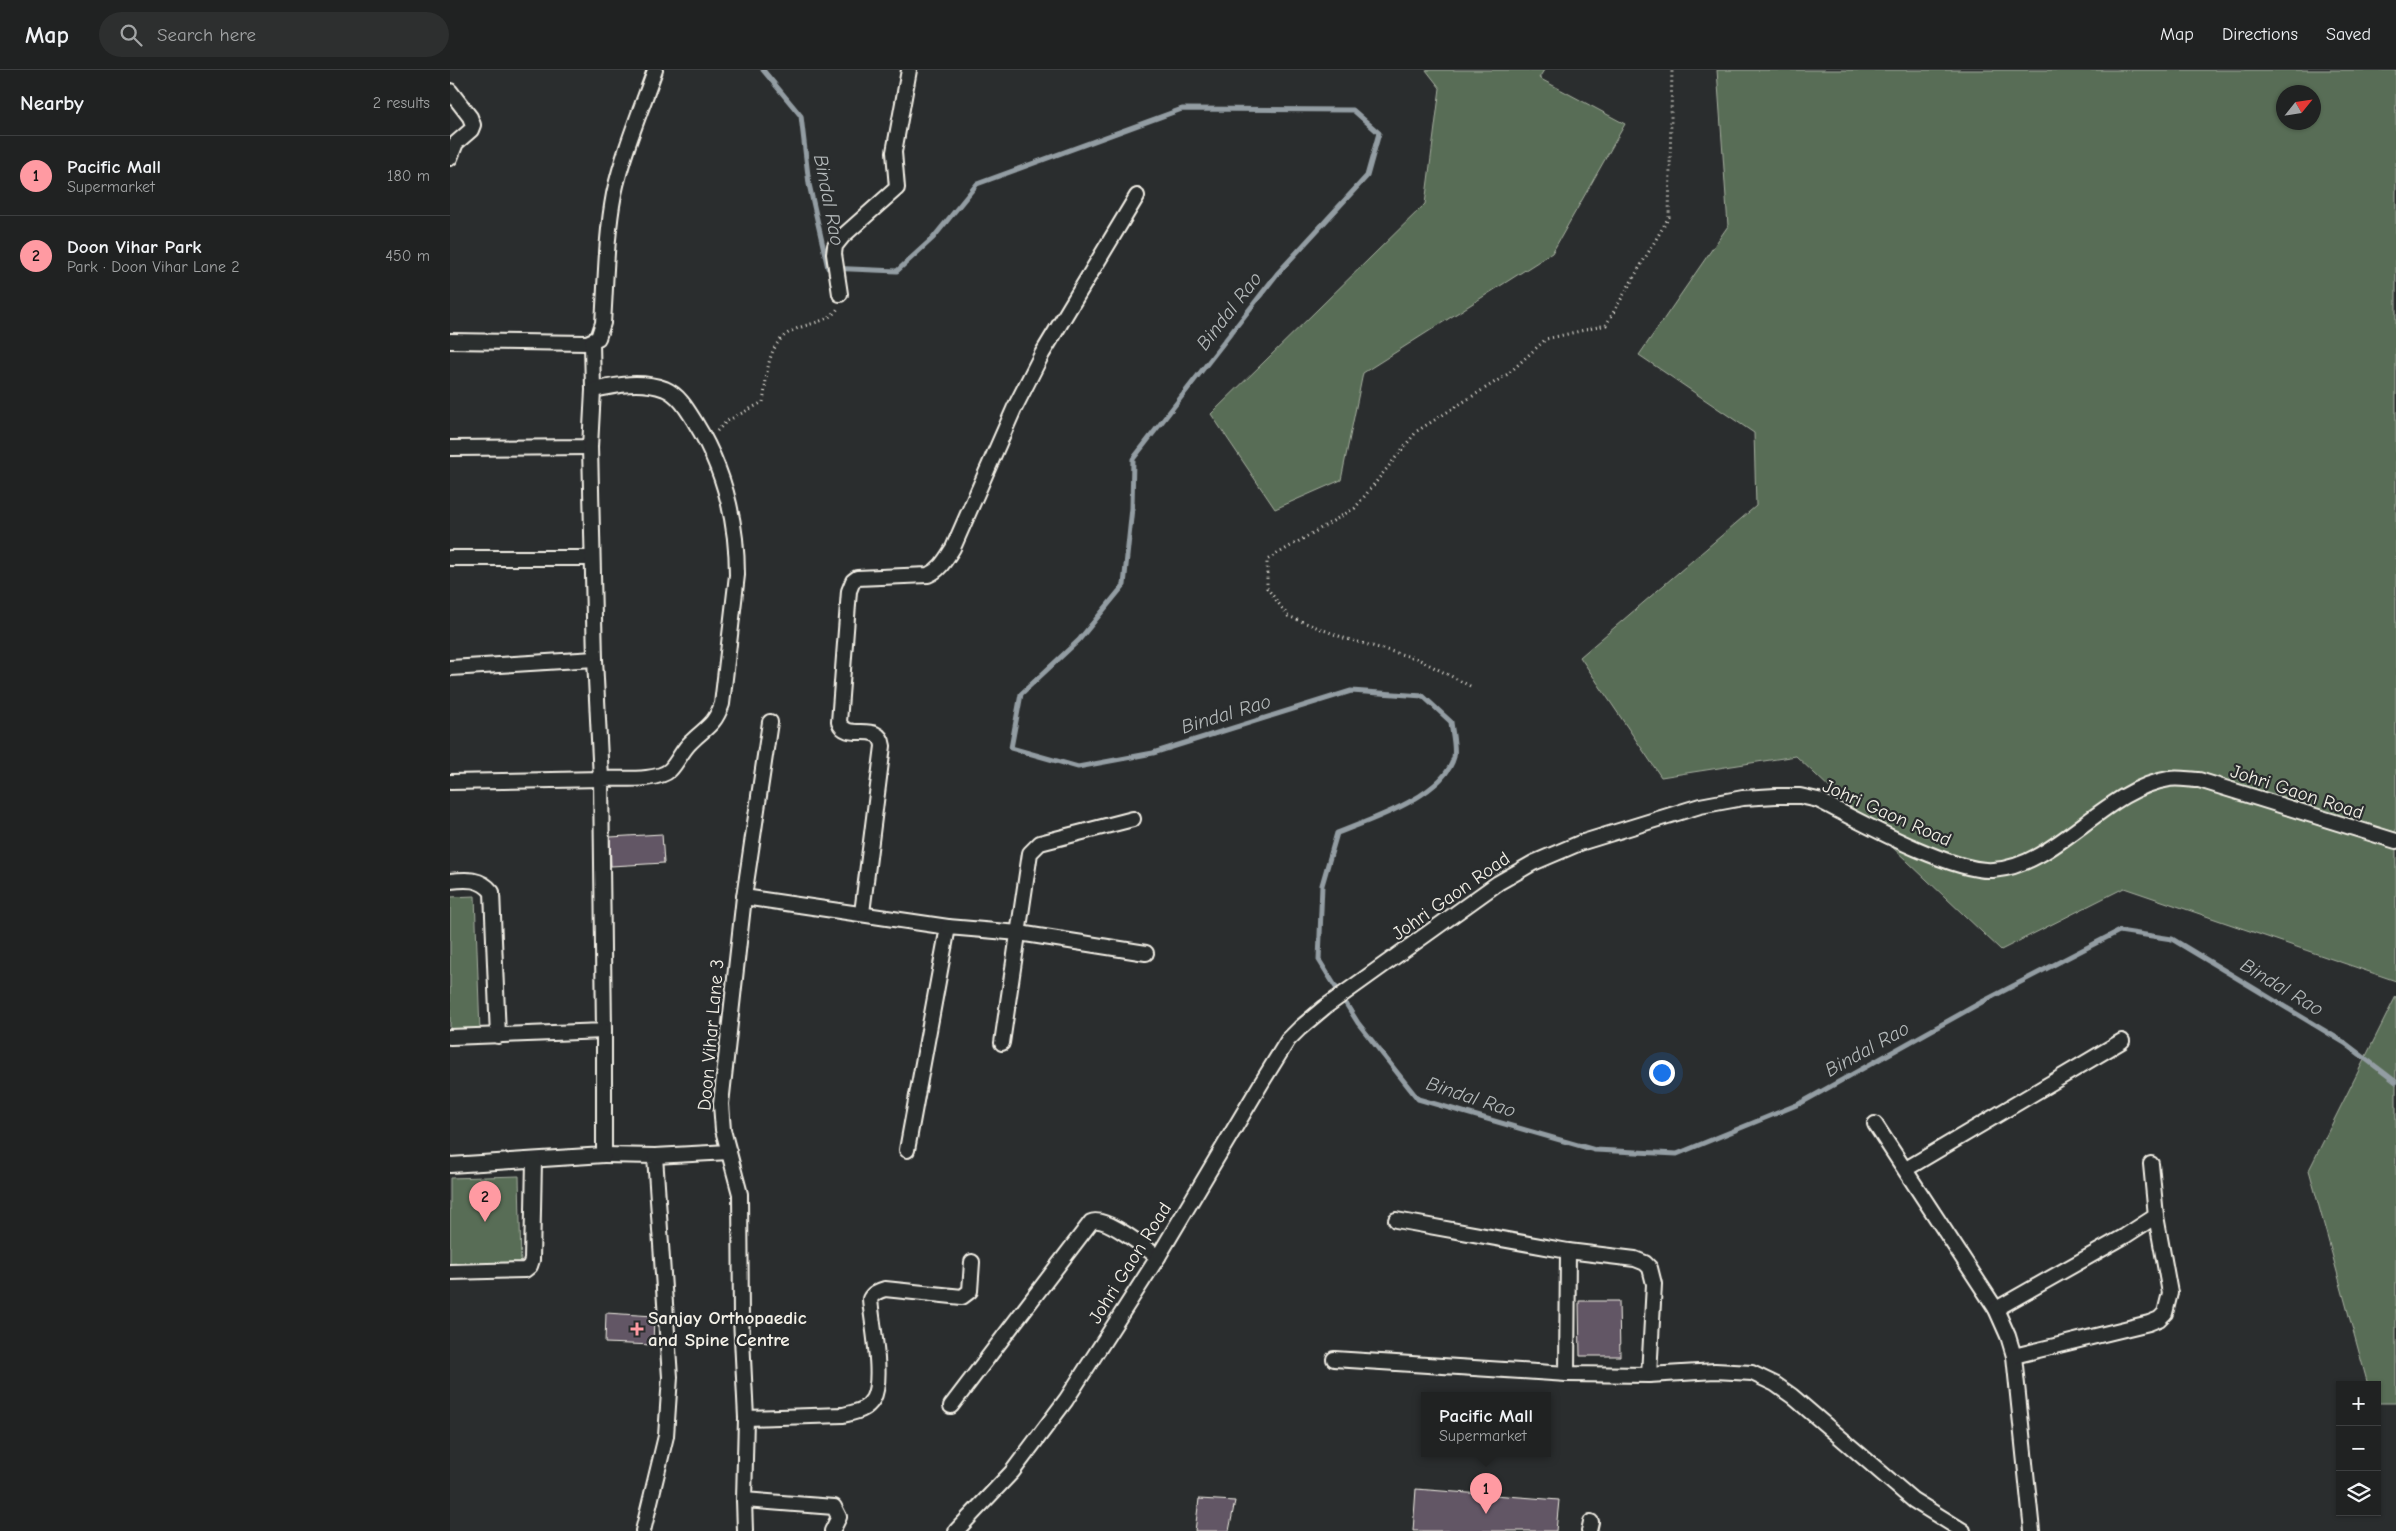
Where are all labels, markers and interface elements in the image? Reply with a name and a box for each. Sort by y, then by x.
search box [99,12,449,57]
text: Map [25,21,69,49]
icon: search [117,21,145,49]
text: Search here [157,24,256,46]
text: Map [2160,24,2194,45]
text: Directions [2222,24,2298,45]
text: Saved [2326,24,2371,45]
north arrow [2276,85,2321,130]
text: Nearby [20,91,84,115]
text: 2 results [373,94,430,112]
water label: Bindal Rao [809,152,849,248]
text: Pacific Mall [67,156,161,178]
text: 1 [33,167,39,185]
text: 180 m [387,167,430,185]
text: Supermarket [67,178,155,196]
text: Doon Vihar Park [67,236,202,258]
text: 2 [32,247,40,265]
text: 450 m [385,247,430,265]
text: Park · Doon Vihar Lane 2 [67,258,240,276]
water label: Bindal Rao [1191,267,1267,355]
water label: Bindal Rao [1178,689,1274,739]
street label: Johri Gaon Road [2228,760,2366,824]
street label: Johri Gaon Road [1819,775,1955,851]
street label: Johri Gaon Road [1388,847,1514,945]
water label: Bindal Rao [2236,953,2328,1021]
street label: Doon Vihar Lane 3 [693,958,729,1112]
water label: Bindal Rao [1821,1016,1913,1082]
your location [1649,1060,1675,1086]
water label: Bindal Rao [1423,1072,1519,1122]
pin: 2 [469,1181,501,1222]
street label: Johri Gaon Road [1084,1198,1176,1328]
place label: Sanjay Orthopaedic and Spine Centre [648,1307,807,1351]
marker: Sanjay Orthopaedic and Spine Centre [630,1322,644,1336]
map controls [2336,1381,2381,1516]
button: + [2336,1381,2381,1426]
popup [1421,1392,1551,1457]
text: Pacific Mall [1439,1405,1533,1427]
button: − [2336,1426,2381,1471]
text: Supermarket [1439,1427,1527,1445]
button: layers [2336,1471,2381,1516]
pin: 1 [1470,1473,1502,1514]

